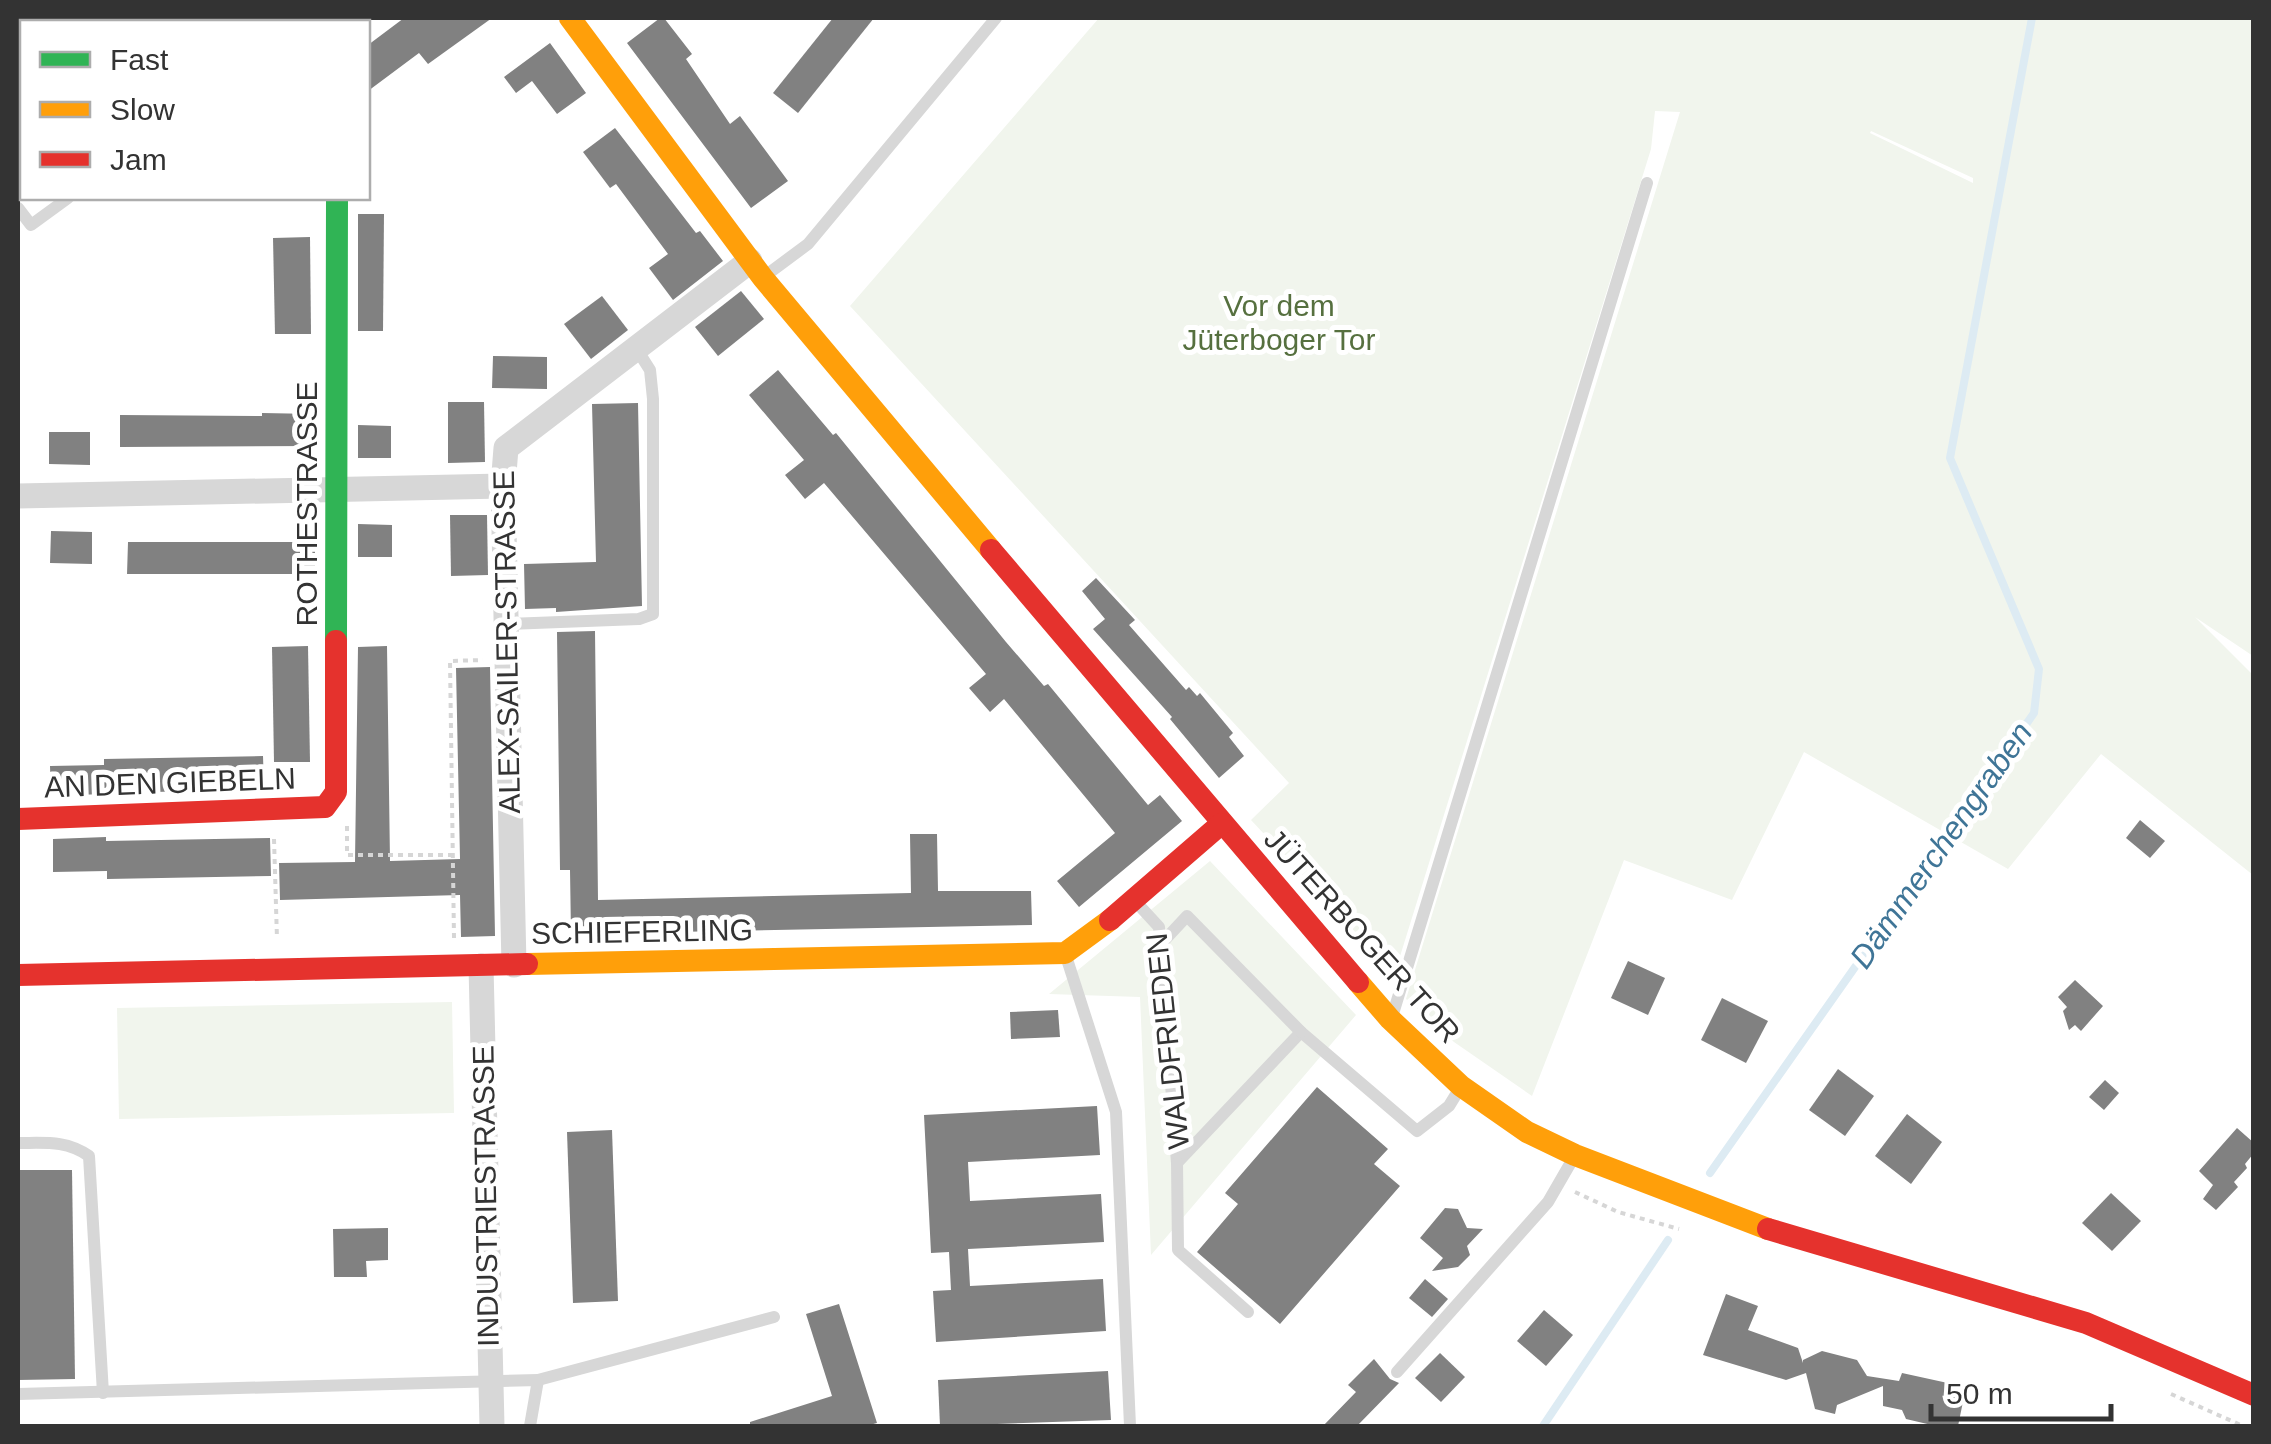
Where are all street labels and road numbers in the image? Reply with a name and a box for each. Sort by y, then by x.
street label: ROTHESTRASSE [290,381,323,627]
street label: ALEX-SAILER-STRASSE [487,470,526,814]
street label: AN DEN GIEBELN [44,762,296,803]
street label: JÜTERBOGER TOR [1258,822,1467,1049]
street label: SCHIEFERLING [531,913,753,950]
street label: WALDFRIEDEN [1140,931,1195,1151]
street label: INDUSTRIESTRASSE [466,1045,505,1347]

